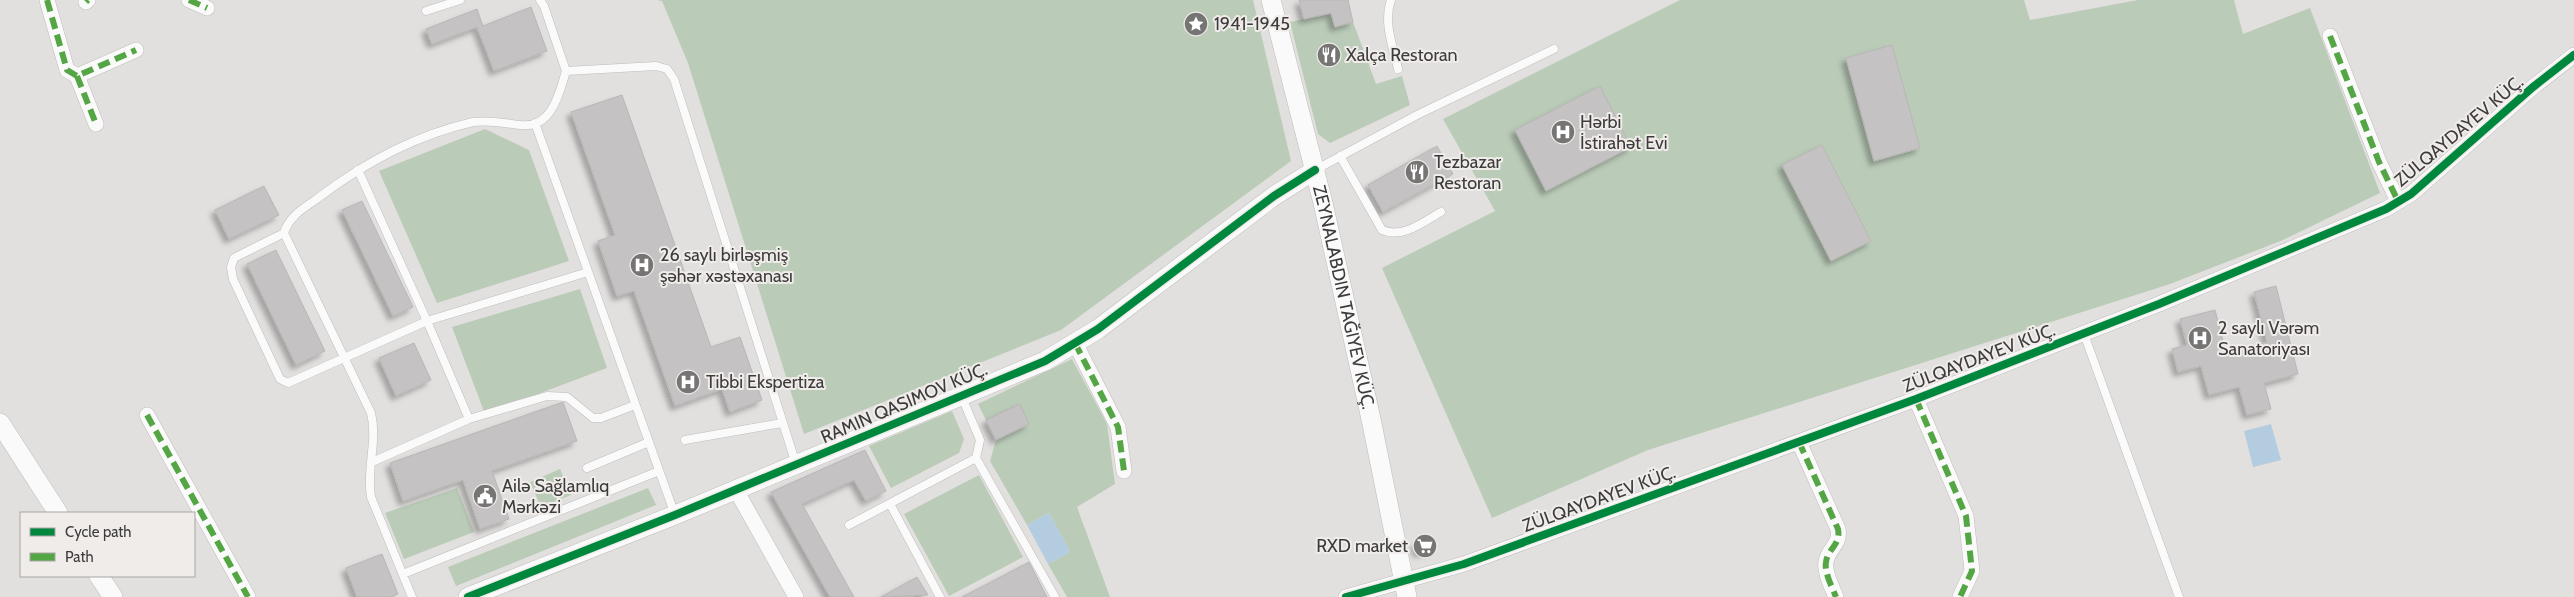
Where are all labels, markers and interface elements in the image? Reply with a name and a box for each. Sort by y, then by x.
place icon: 1941-1945 [1183,11,1209,37]
place label: 1941-1945 [1214,13,1290,35]
restaurant icon: Xalça Restoran [1316,42,1342,68]
place label: Xalça Restoran [1346,44,1458,66]
street label: ZÜLQAYDAYEV KÜÇ. [2390,71,2528,191]
place label: Hərbi İstirahət Evi [1580,111,1668,154]
hospital icon: Hərbi İstirahət Evi [1550,119,1576,145]
place label: Tezbazar Restoran [1434,151,1502,194]
restaurant icon: Tezbazar Restoran [1404,159,1430,185]
street label: ZEYNALABDIN TAĞIYEV KÜÇ. [1308,183,1379,411]
place label: 26 saylı birləşmiş şəhər xəstəxanası [660,244,793,287]
hospital icon: 26 saylı birləşmiş şəhər xəstəxanası [629,252,655,278]
place label: 2 saylı Vərəm Sanatoriyası [2218,317,2319,360]
street label: ZÜLQAYDAYEV KÜÇ. [1900,319,2058,397]
hospital icon: 2 saylı Vərəm Sanatoriyası [2187,325,2213,351]
street label: RAMIN QASIMOV KÜÇ. [817,358,991,448]
hospital icon: Tibbi Ekspertiza [675,369,701,395]
place label: Tibbi Ekspertiza [706,371,825,393]
street label: ZÜLQAYDAYEV KÜÇ. [1519,461,1679,537]
place label: Ailə Sağlamlıq Mərkəzi [502,475,609,518]
public building icon: Ailə Sağlamlıq Mərkəzi [472,483,498,509]
legend [20,512,195,577]
text: Cycle path [65,523,131,541]
supermarket icon: RXD market [1412,533,1438,559]
place label: RXD market [1316,535,1408,557]
text: Path [65,548,94,566]

